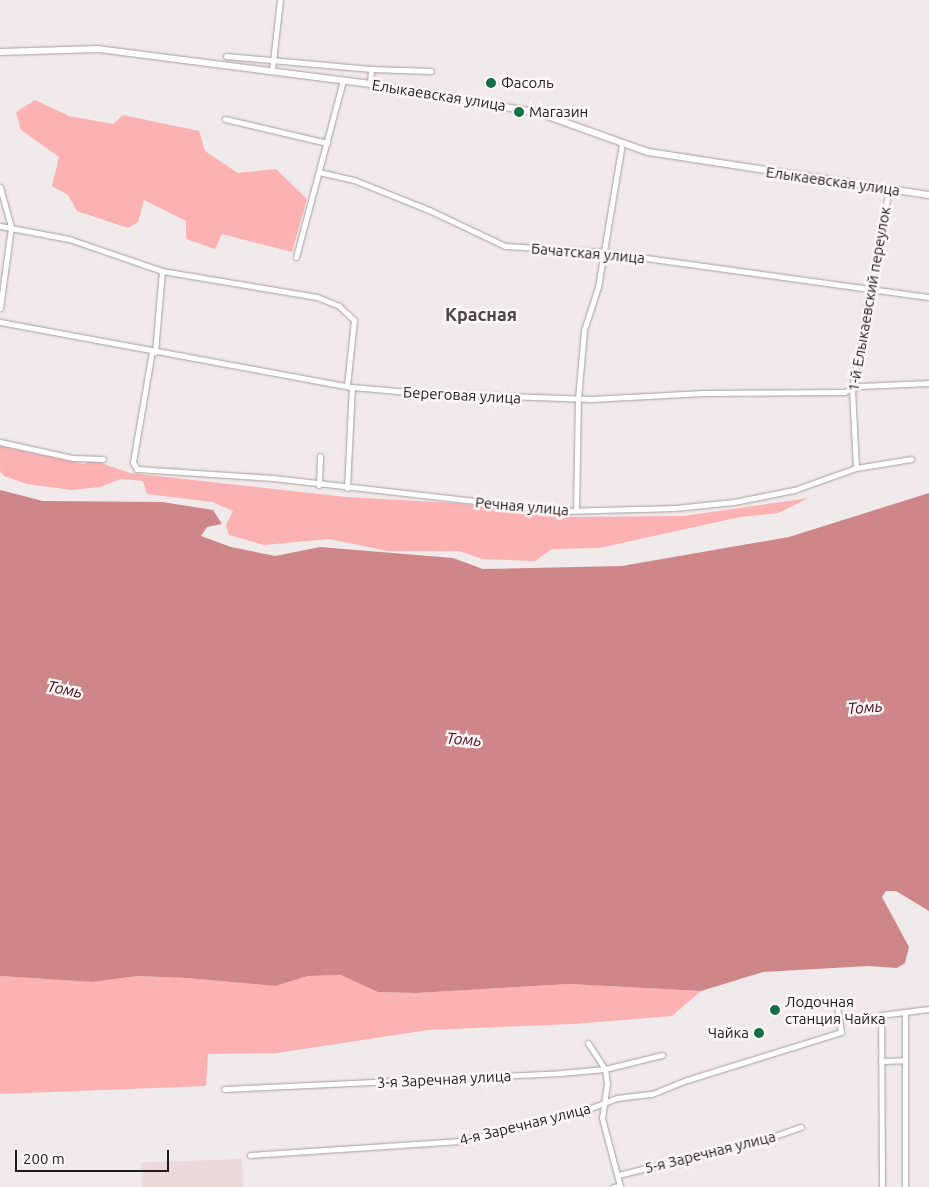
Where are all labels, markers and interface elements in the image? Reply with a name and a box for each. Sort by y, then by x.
place label: Фасоль [501,74,554,92]
street label: Елыкаевская улица [371,76,507,114]
marker: Фасоль [485,77,497,89]
place label: Магазин [529,103,588,121]
marker: Магазин [513,106,525,118]
street label: Елыкаевская улица [765,163,901,199]
street label: 1-й Елыкаевский переулок [844,205,894,393]
street label: Бачатская улица [530,239,646,267]
district label: Красная [445,303,517,325]
street label: Береговая улица [403,383,521,407]
street label: Речная улица [474,493,570,519]
water label: Томь [46,676,84,702]
water label: Томь [847,696,883,718]
water label: Томь [446,728,482,750]
place label: Лодочная станция Чайка [785,992,886,1027]
marker: Лодочная станция Чайка [769,1004,781,1016]
place label: Чайка [708,1024,749,1042]
marker: Чайка [753,1027,765,1039]
street label: 3-я Заречная улица [376,1066,512,1092]
street label: 4-я Заречная улица [458,1099,592,1149]
street label: 5-я Заречная улица [643,1127,777,1177]
scale bar [18,1140,171,1172]
text: 200 m [23,1150,65,1167]

